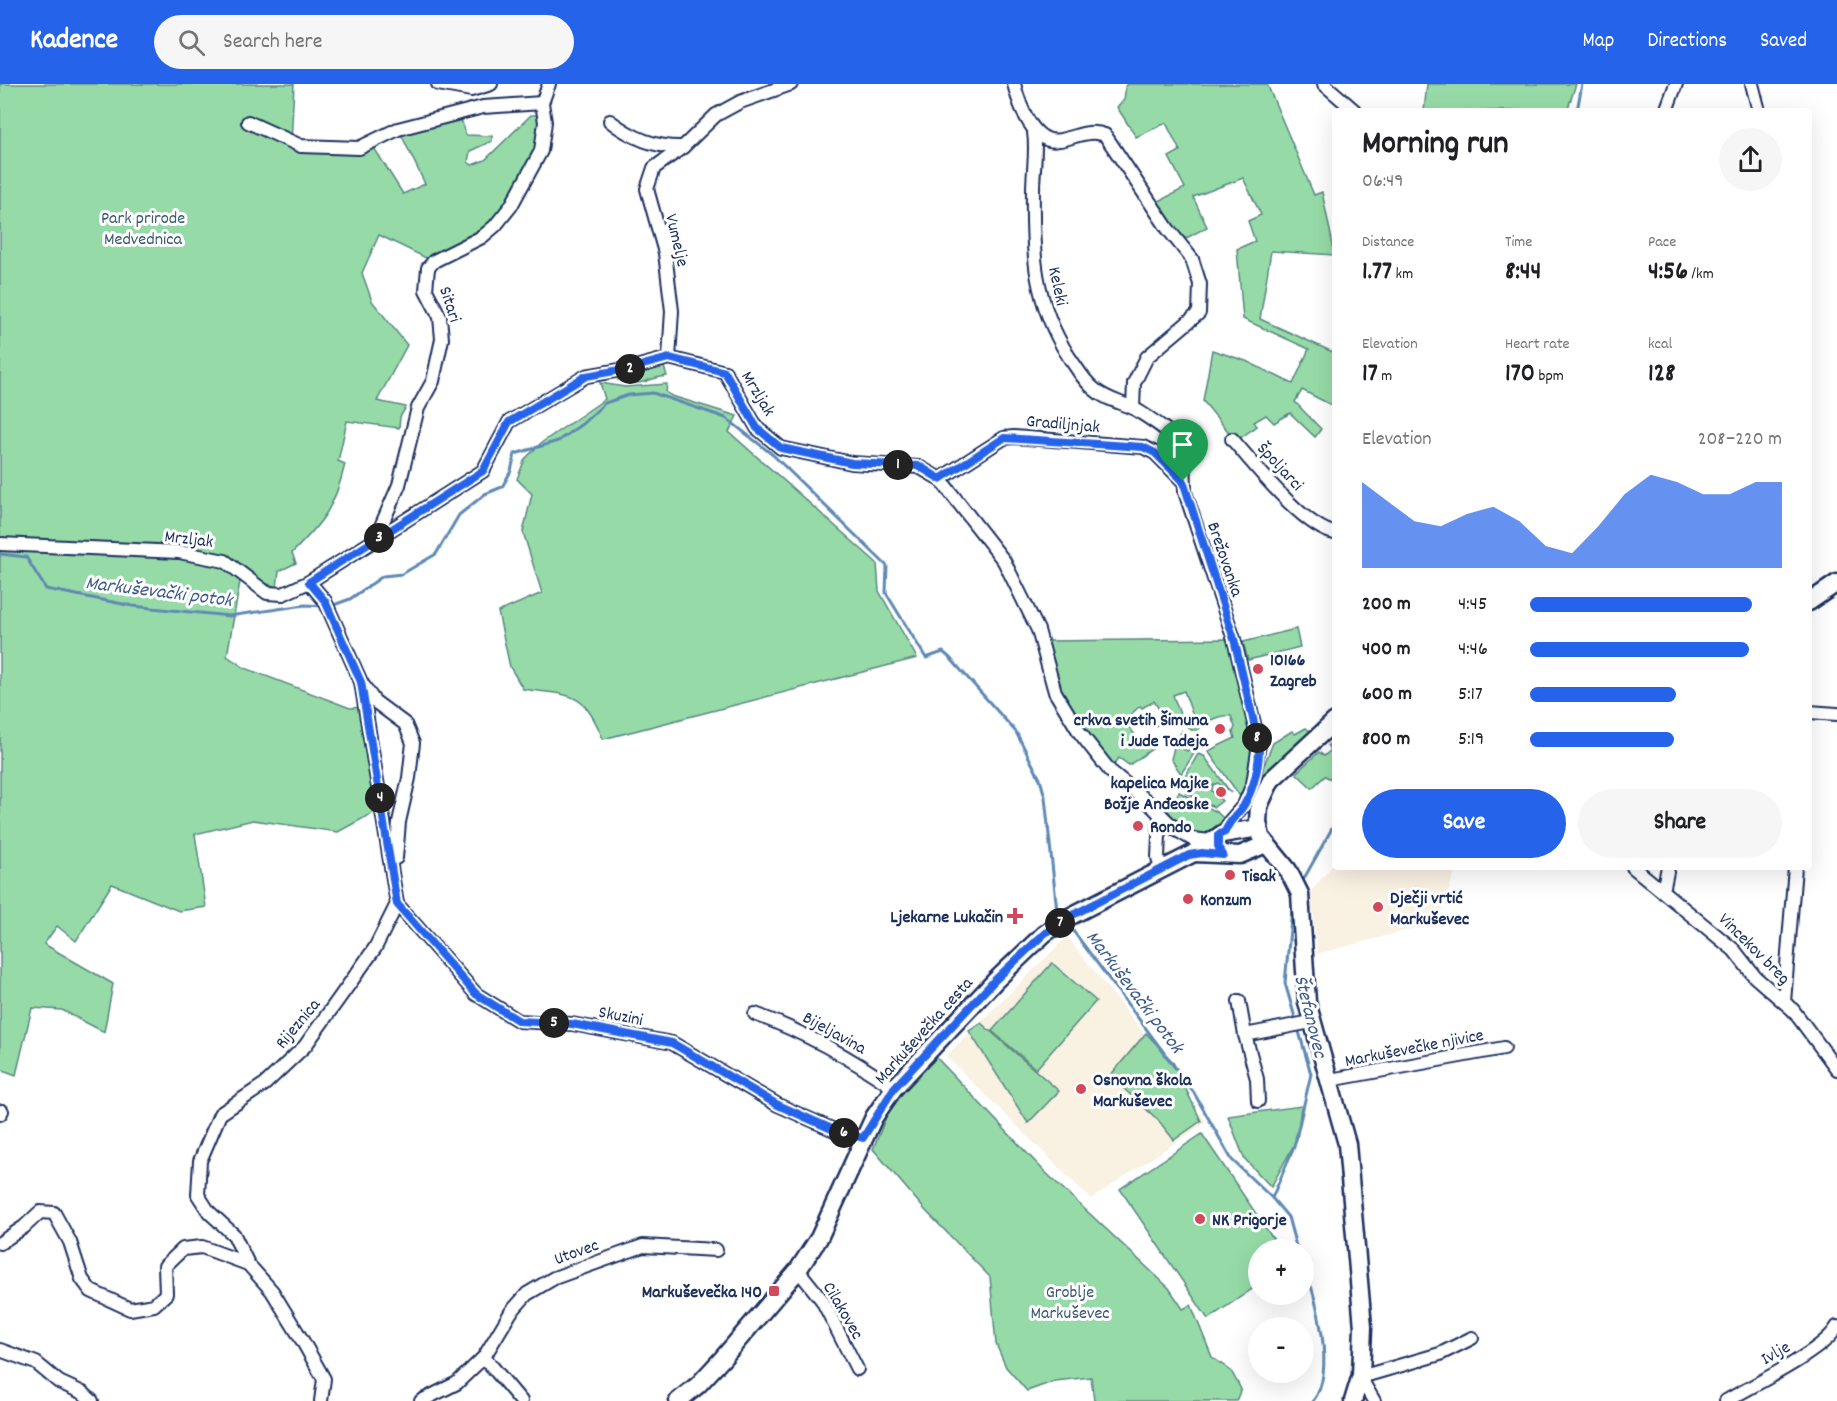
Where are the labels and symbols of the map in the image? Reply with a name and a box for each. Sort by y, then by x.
park label: Park prirode Medvednica [101,207,185,253]
street label: Vumelje [657,212,694,270]
street label: Keleki [1040,265,1073,308]
street label: Sitari [431,284,466,326]
pin: 2 [615,354,645,384]
street label: Mrzljak [734,367,780,422]
street label: Gradiljnjak [1025,410,1101,441]
pin [1157,419,1208,481]
street label: Špoljarci [1250,438,1308,498]
pin: 1 [883,450,913,480]
street label: Brežovanka [1199,519,1248,601]
pin: 3 [364,523,394,553]
street label: Mrzljak [163,525,214,556]
water label: Markuševački potok [84,570,235,616]
place label: 10166 Zagreb [1270,649,1317,695]
marker: 10166 Zagreb [1251,662,1265,676]
place label: crkva svetih Šimuna i Jude Tadeja [1074,709,1209,755]
marker: crkva svetih Šimuna i Jude Tadeja [1213,722,1227,736]
pin: 8 [1242,723,1272,753]
place label: kapelica Majke Božje Anđeoske [1104,772,1209,818]
pin: 4 [365,783,395,813]
marker: kapelica Majke Božje Anđeoske [1214,785,1228,799]
place label: Rondo [1150,816,1192,841]
marker: Rondo [1131,819,1145,833]
place label: Tisak [1242,865,1277,890]
marker: Tisak [1223,868,1237,882]
place label: Dječji vrtić Markuševec [1390,887,1469,933]
place label: Konzum [1200,889,1252,914]
marker: Konzum [1181,892,1195,906]
marker: Dječji vrtić Markuševec [1371,900,1385,914]
place label: Ljekarne Lukačin [890,906,1003,931]
pin: 7 [1045,908,1075,938]
street label: Vincekov breg [1712,908,1795,991]
marker: Ljekarne Lukačin [1008,909,1022,923]
water label: Markuševački potok [1078,925,1190,1062]
street label: Markuševečka cesta [870,972,980,1091]
water label: Štefanovec [1285,973,1333,1062]
street label: Rijeznica [270,994,328,1055]
street label: Skuzini [596,1001,645,1034]
street label: Bijeljavina [797,1006,871,1062]
pin: 5 [539,1008,569,1038]
street label: Markuševečke njivice [1343,1024,1486,1075]
place label: Osnovna škola Markuševec [1093,1069,1192,1115]
marker: Osnovna škola Markuševec [1074,1082,1088,1096]
pin: 6 [829,1118,859,1148]
place label: NK Prigorje [1212,1209,1287,1234]
marker: NK Prigorje [1193,1212,1207,1226]
street label: Utovec [551,1234,603,1273]
street label: Cilakovec [815,1278,868,1345]
place label: Markuševečka 140 [642,1281,762,1306]
park label: Groblje Markuševec [1030,1281,1110,1327]
marker: Markuševečka 140 [767,1284,781,1298]
street label: Ivlje [1757,1336,1796,1372]

